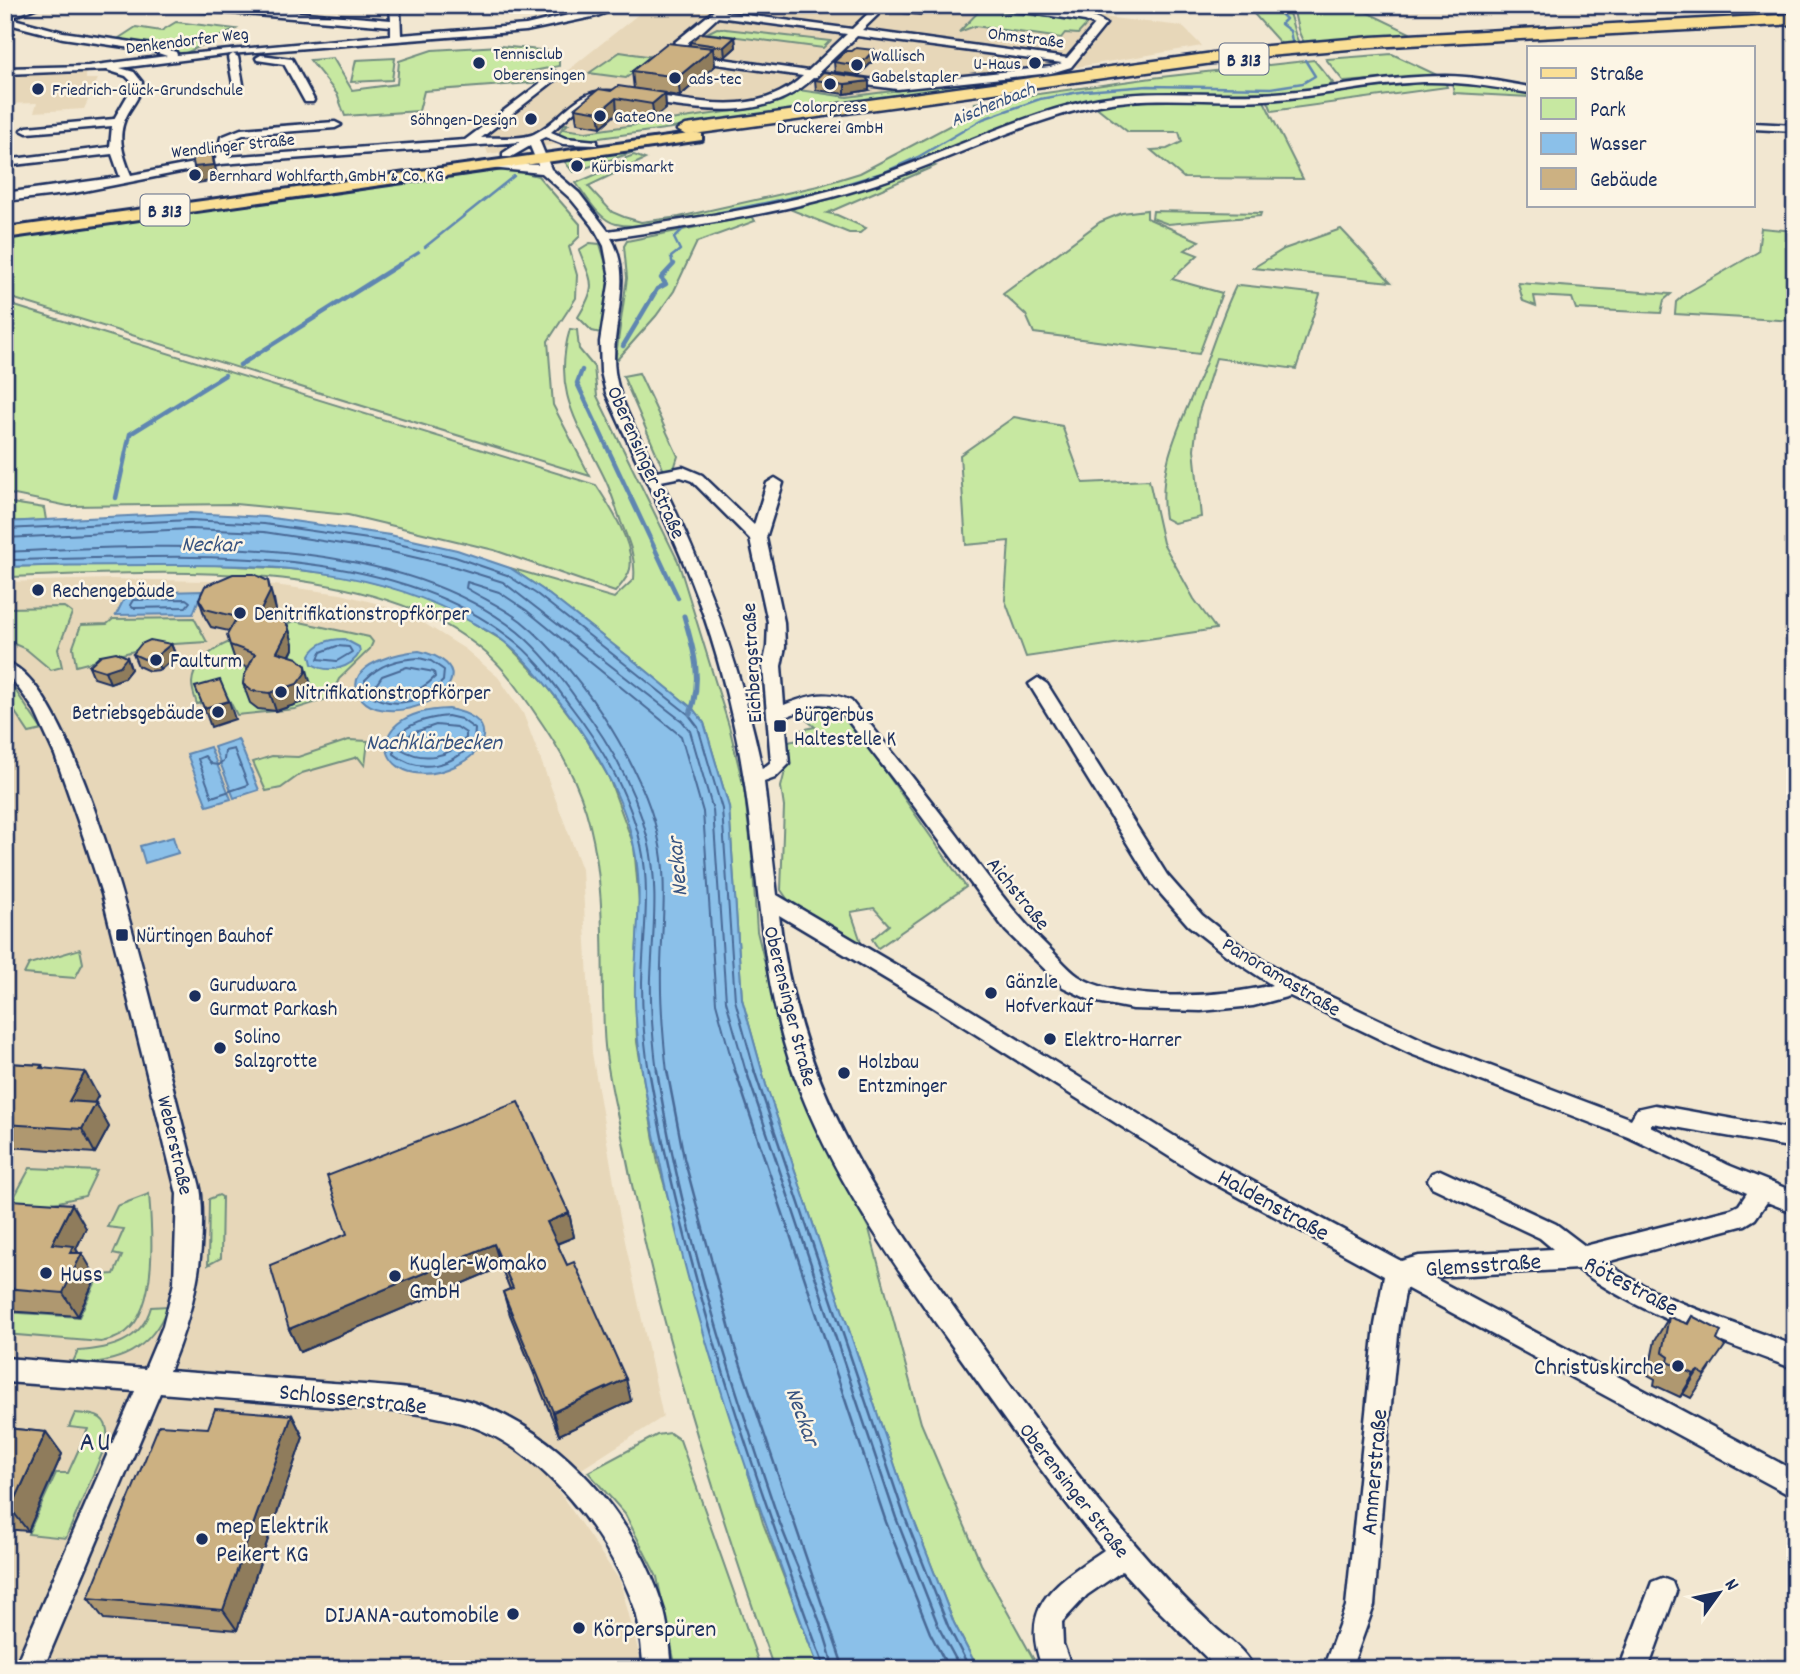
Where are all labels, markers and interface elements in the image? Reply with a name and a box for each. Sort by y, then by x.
street label: Ohmstraße [986,22,1065,57]
street label: Denkendorfer Weg [125,23,250,62]
place label: Tennisclub Oberensingen [493,43,585,89]
road number: B 313 [1220,44,1268,74]
place label: Wallisch Gabelstapler [871,45,959,91]
legend [1527,46,1755,206]
place label: U-Haus [973,53,1021,78]
marker: Tennisclub Oberensingen [471,55,487,71]
marker: U-Haus [1027,55,1043,71]
marker: Wallisch Gabelstapler [849,57,865,73]
text: Straße [1590,61,1644,91]
place label: ads-tec [689,68,741,93]
marker: ads-tec [667,70,683,86]
marker: Colorpress Druckerei GmbH [822,76,838,92]
water label: Aischenbach [947,77,1041,135]
place label: Friedrich-Glück-Grundschule [52,79,243,104]
marker: Friedrich-Glück-Grundschule [30,81,46,97]
place label: Colorpress Druckerei GmbH [777,96,883,142]
text: Park [1590,97,1626,127]
place label: GateOne [614,106,673,131]
marker: GateOne [592,108,608,124]
place label: Söhngen-Design [410,109,517,134]
marker: Söhngen-Design [523,111,539,127]
street label: Wendlinger Straße [170,129,296,166]
text: Wasser [1590,131,1647,161]
place label: Kürbismarkt [591,156,674,181]
marker: Kürbismarkt [569,158,585,174]
place label: Bernhard Wohlfarth GmbH & Co. KG [209,165,444,190]
marker: Bernhard Wohlfarth GmbH & Co. KG [187,167,203,183]
text: Gebäude [1590,167,1658,197]
road number: B 313 [140,194,190,226]
street label: Oberensinger Straße [597,382,691,544]
water label: Neckar [181,529,243,564]
place label: Rechengebäude [52,578,175,608]
marker: Rechengebäude [30,582,46,598]
place label: Denitrifikationstropfkörper [254,601,469,631]
street label: Eichbergstraße [736,602,772,724]
marker: Denitrifikationstropfkörper [232,605,248,621]
place label: Faulturm [170,648,242,678]
marker: Faulturm [148,652,164,668]
place label: Nitrifikationstropfkörper [295,680,491,710]
marker: Nitrifikationstropfkörper [273,684,289,700]
place label: Betriebsgebäude [72,700,204,730]
place label: Bürgerbus Haltestelle K [794,702,896,756]
marker: Betriebsgebäude [210,704,226,720]
marker: Bürgerbus Haltestelle K [772,718,788,734]
water label: Nachklärbecken [366,728,504,761]
water label: Neckar [660,833,699,898]
street label: Aichstraße [978,852,1056,938]
place label: Nürtingen Bauhof [136,923,273,953]
street label: Oberensinger Straße [754,923,823,1090]
marker: Nürtingen Bauhof [114,927,130,943]
street label: Panoramastraße [1215,931,1346,1026]
place label: Gänzle Hofverkauf [1005,969,1094,1023]
place label: Gurudwara Gurmat Parkash [209,972,337,1026]
marker: Gänzle Hofverkauf [983,985,999,1001]
marker: Gurudwara Gurmat Parkash [187,988,203,1004]
place label: Solino Salzgrotte [234,1024,317,1078]
place label: Elektro-Harrer [1064,1027,1182,1057]
marker: Elektro-Harrer [1042,1031,1058,1047]
marker: Solino Salzgrotte [212,1040,228,1056]
place label: Holzbau Entzminger [858,1049,947,1103]
marker: Holzbau Entzminger [836,1065,852,1081]
street label: Weberstraße [147,1093,199,1198]
street label: Haldenstraße [1210,1162,1335,1251]
street label: Glemsstraße [1424,1246,1542,1288]
place label: Kugler-Womako GmbH [409,1248,547,1310]
street label: Rötestraße [1577,1248,1684,1327]
place label: Huss [60,1259,103,1293]
marker: Huss [38,1265,54,1281]
marker: Kugler-Womako GmbH [387,1268,403,1284]
place label: Christuskirche [1534,1352,1664,1386]
marker: Christuskirche [1670,1358,1686,1374]
street label: Schlosserstraße [277,1376,428,1426]
water label: Neckar [775,1384,827,1453]
street label: Ammerstraße [1354,1408,1398,1537]
street label: Oberensinger Straße [1010,1418,1135,1566]
district label: AU [80,1425,112,1465]
place label: mep Elektrik Peikert KG [216,1511,329,1573]
marker: mep Elektrik Peikert KG [194,1531,210,1547]
north arrow [1685,1558,1755,1628]
text: N [1716,1574,1744,1597]
place label: DIJANA-automobile [325,1600,499,1634]
marker: DIJANA-automobile [505,1606,521,1622]
place label: Körperspüren [593,1614,716,1648]
marker: Körperspüren [571,1620,587,1636]

